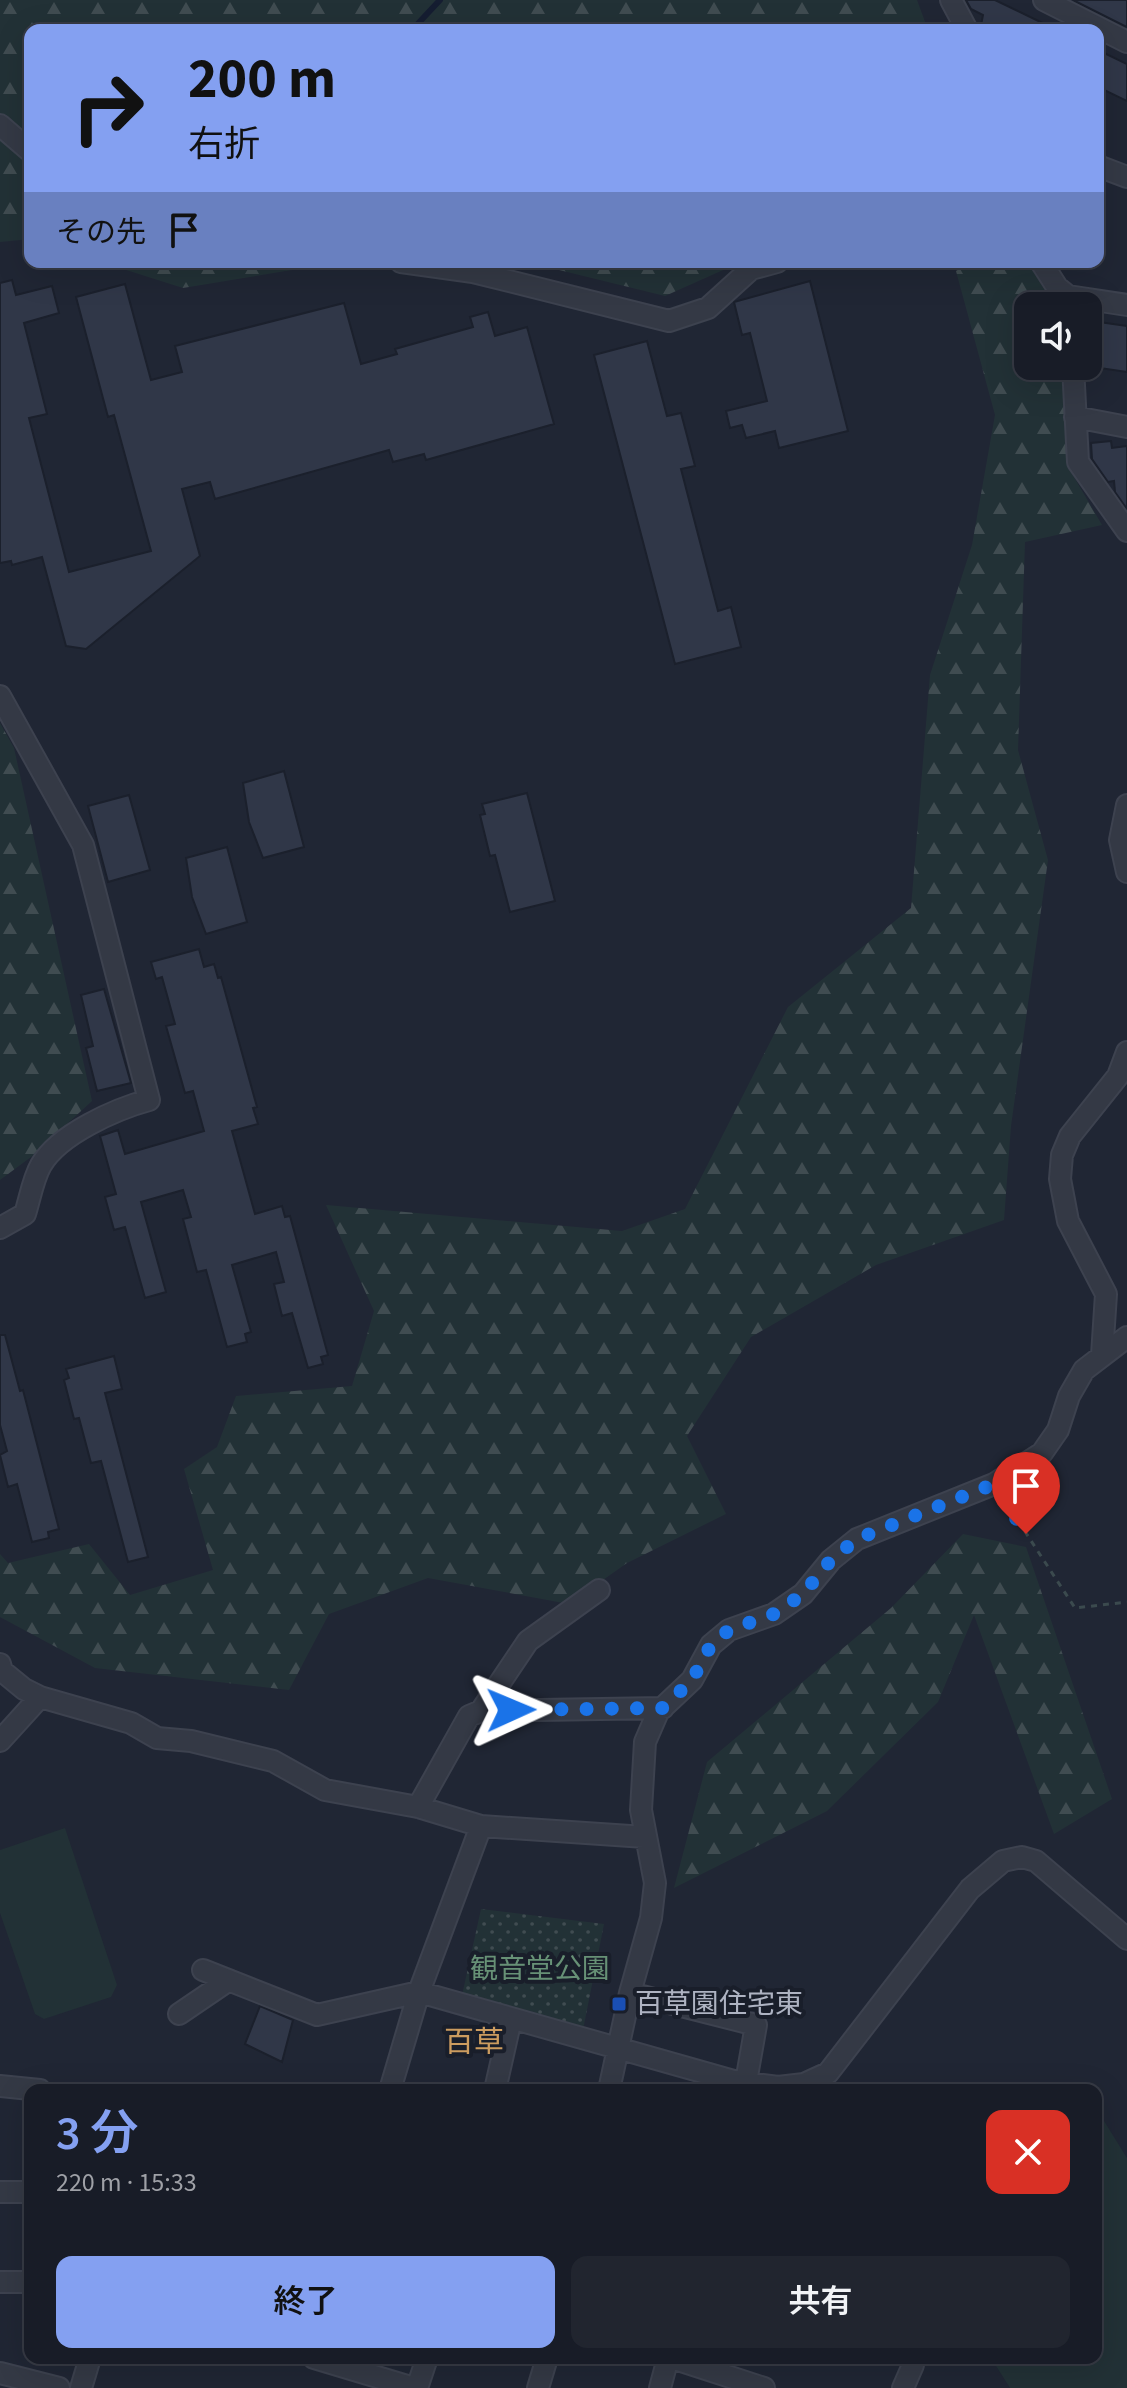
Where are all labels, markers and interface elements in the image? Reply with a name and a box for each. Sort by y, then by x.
text: 200 m [188,40,336,119]
icon: right [56,56,160,160]
text: 右折 [188,119,260,170]
icon: arrive [162,208,206,252]
text: その先 [56,211,146,254]
map controls [1014,292,1102,380]
button: sound [1014,292,1102,380]
pin [992,1452,1060,1534]
icon: arrive [1004,1464,1048,1508]
position arrow [469,1668,553,1752]
park label: 観音堂公園 [470,1949,610,1989]
place label: 百草園住宅東 [635,1984,803,2024]
marker: 百草園住宅東 [610,1995,628,2013]
district label: 百草 [444,2021,504,2064]
text: 3 分 [56,2100,138,2168]
button: close [986,2110,1070,2194]
text: 220 m · 15:33 [56,2164,197,2201]
button: 終了 [56,2256,555,2348]
button: 共有 [571,2256,1070,2348]

